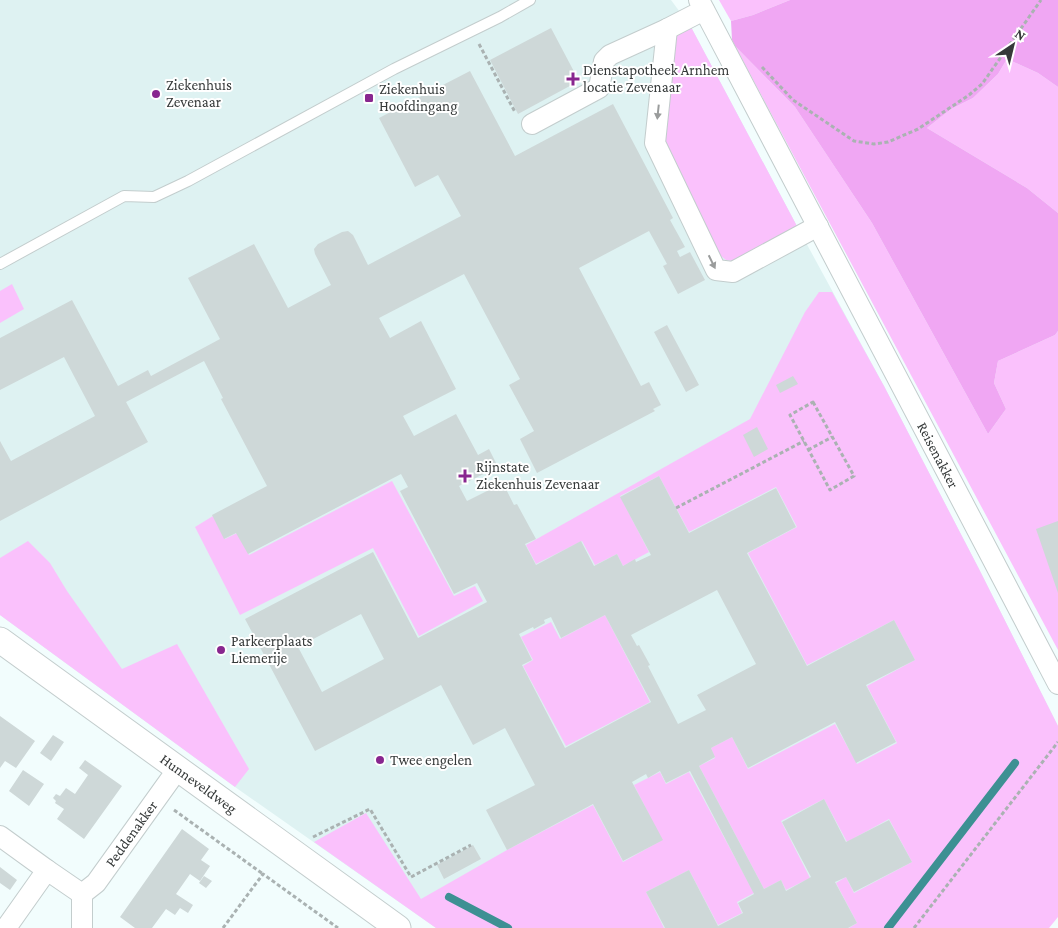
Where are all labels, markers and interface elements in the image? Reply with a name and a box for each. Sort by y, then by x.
north arrow [988,20,1038,70]
text: N [1012,25,1029,44]
place label: Dienstapotheek Arnhem locatie Zevenaar [583,62,729,95]
marker: Dienstapotheek Arnhem locatie Zevenaar [567,73,579,85]
place label: Ziekenhuis Zevenaar [166,77,232,110]
place label: Ziekenhuis Hoofdingang [379,81,457,115]
marker: Ziekenhuis Zevenaar [150,88,162,100]
marker: Ziekenhuis Hoofdingang [363,92,375,104]
one-way arrow [654,105,662,121]
one-way arrow [708,255,716,269]
street label: Reisenakker [914,419,962,491]
place label: Rijnstate Ziekenhuis Zevenaar [476,459,600,492]
marker: Rijnstate Ziekenhuis Zevenaar [458,469,472,483]
place label: Parkeerplaats Liemerije [231,633,313,667]
marker: Parkeerplaats Liemerije [215,644,227,656]
street label: Hunneveldweg [157,751,240,817]
place label: Twee engelen [390,752,472,769]
marker: Twee engelen [374,754,386,766]
street label: Peddenakker [102,797,161,870]

